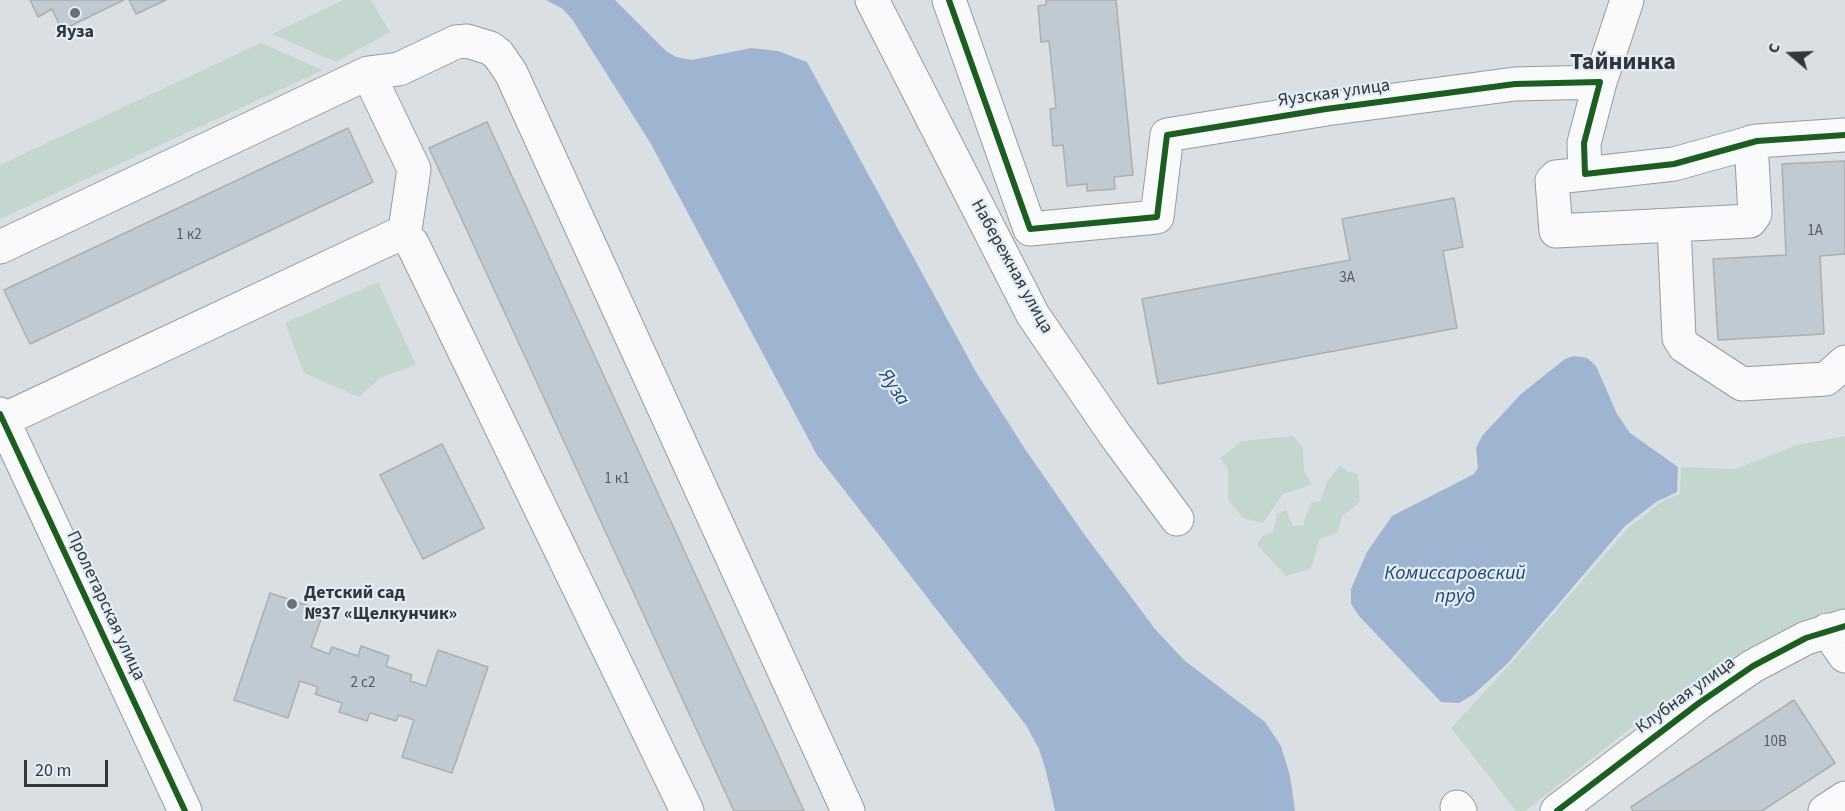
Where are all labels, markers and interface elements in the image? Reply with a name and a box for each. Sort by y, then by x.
marker: Яуза [68,6,82,20]
place label: Яуза [56,22,94,44]
north arrow [1761,24,1821,84]
text: С [1762,40,1786,56]
district label: Тайнинка [1570,50,1676,78]
street label: Яузская улица [1277,75,1391,113]
street label: Набережная улица [965,196,1057,338]
house number: 1А [1807,223,1823,241]
house number: 1 к2 [176,227,202,245]
house number: 3А [1339,270,1355,288]
water label: Яуза [872,365,914,411]
house number: 1 к1 [604,471,630,489]
street label: Пролетарская улица [61,528,149,684]
water label: Комиссаровский пруд [1384,563,1526,610]
place label: Детский сад №37 «Щелкунчик» [304,583,457,626]
marker: Детский сад №37 «Щелкунчик» [285,597,299,611]
street label: Клубная улица [1632,653,1740,739]
house number: 2 с2 [351,675,375,693]
house number: 10В [1763,734,1787,752]
scale bar [27,748,111,786]
text: 20 m [35,758,71,783]

